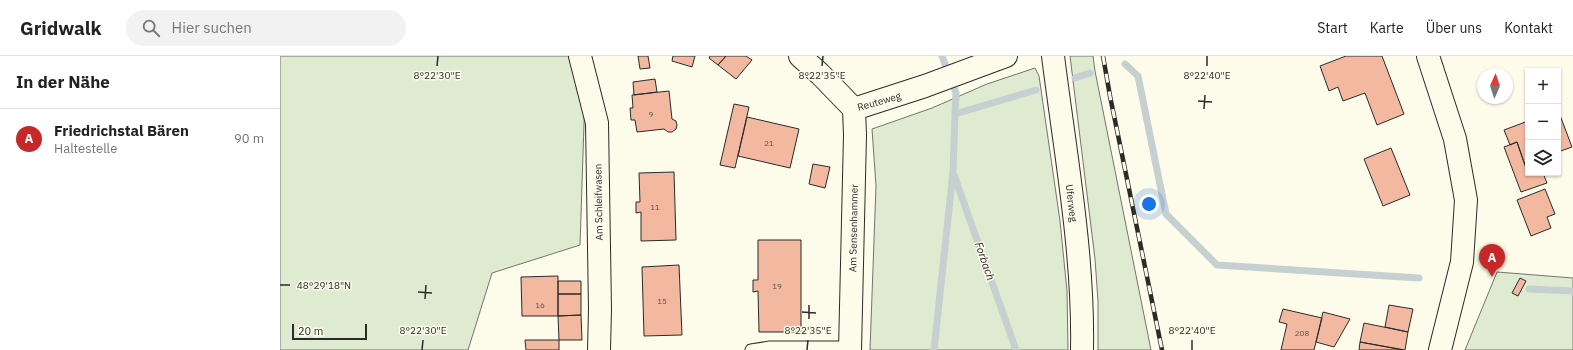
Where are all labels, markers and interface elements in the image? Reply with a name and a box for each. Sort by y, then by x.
search box [126,10,406,46]
text: Gridwalk [20,16,102,40]
icon: search [140,17,162,39]
text: Hier suchen [172,18,252,37]
text: Start [1317,19,1348,37]
text: Karte [1370,19,1404,37]
text: Über uns [1426,19,1482,37]
text: Kontakt [1504,19,1553,37]
north arrow [1477,68,1513,104]
map controls [1525,68,1561,176]
button: + [1525,68,1561,104]
text: 8°22'30"E [413,69,461,82]
text: 8°22'35"E [798,69,846,82]
text: 8°22'40"E [1183,69,1231,82]
text: In der Nähe [16,71,110,93]
street label: Reuteweg [856,89,903,114]
button: − [1525,104,1561,140]
house number: 9 [649,109,654,119]
text: Friedrichstal Bären [54,121,189,140]
text: A [25,130,33,147]
text: 90 m [234,130,264,147]
house number: 21 [764,138,774,148]
text: Haltestelle [54,140,117,157]
button: layers [1525,140,1561,176]
street label: Am Schleifwasen [591,163,606,241]
street label: Am Sensenhammer [846,183,861,272]
street label: Uferweg [1063,184,1080,223]
your location [1139,194,1159,214]
house number: 11 [650,202,660,212]
water label: Forbach [972,240,998,282]
pin: A [1479,244,1505,277]
text: 48°29'18"N [297,279,351,292]
house number: 19 [772,281,782,291]
house number: 15 [657,296,667,306]
house number: 16 [535,300,545,310]
scale bar [292,322,367,341]
text: 20 m [298,324,323,338]
text: 8°22'30"E [399,324,447,337]
text: 8°22'35"E [784,324,832,337]
text: 8°22'40"E [1168,324,1216,337]
house number: 208 [1295,328,1309,338]

